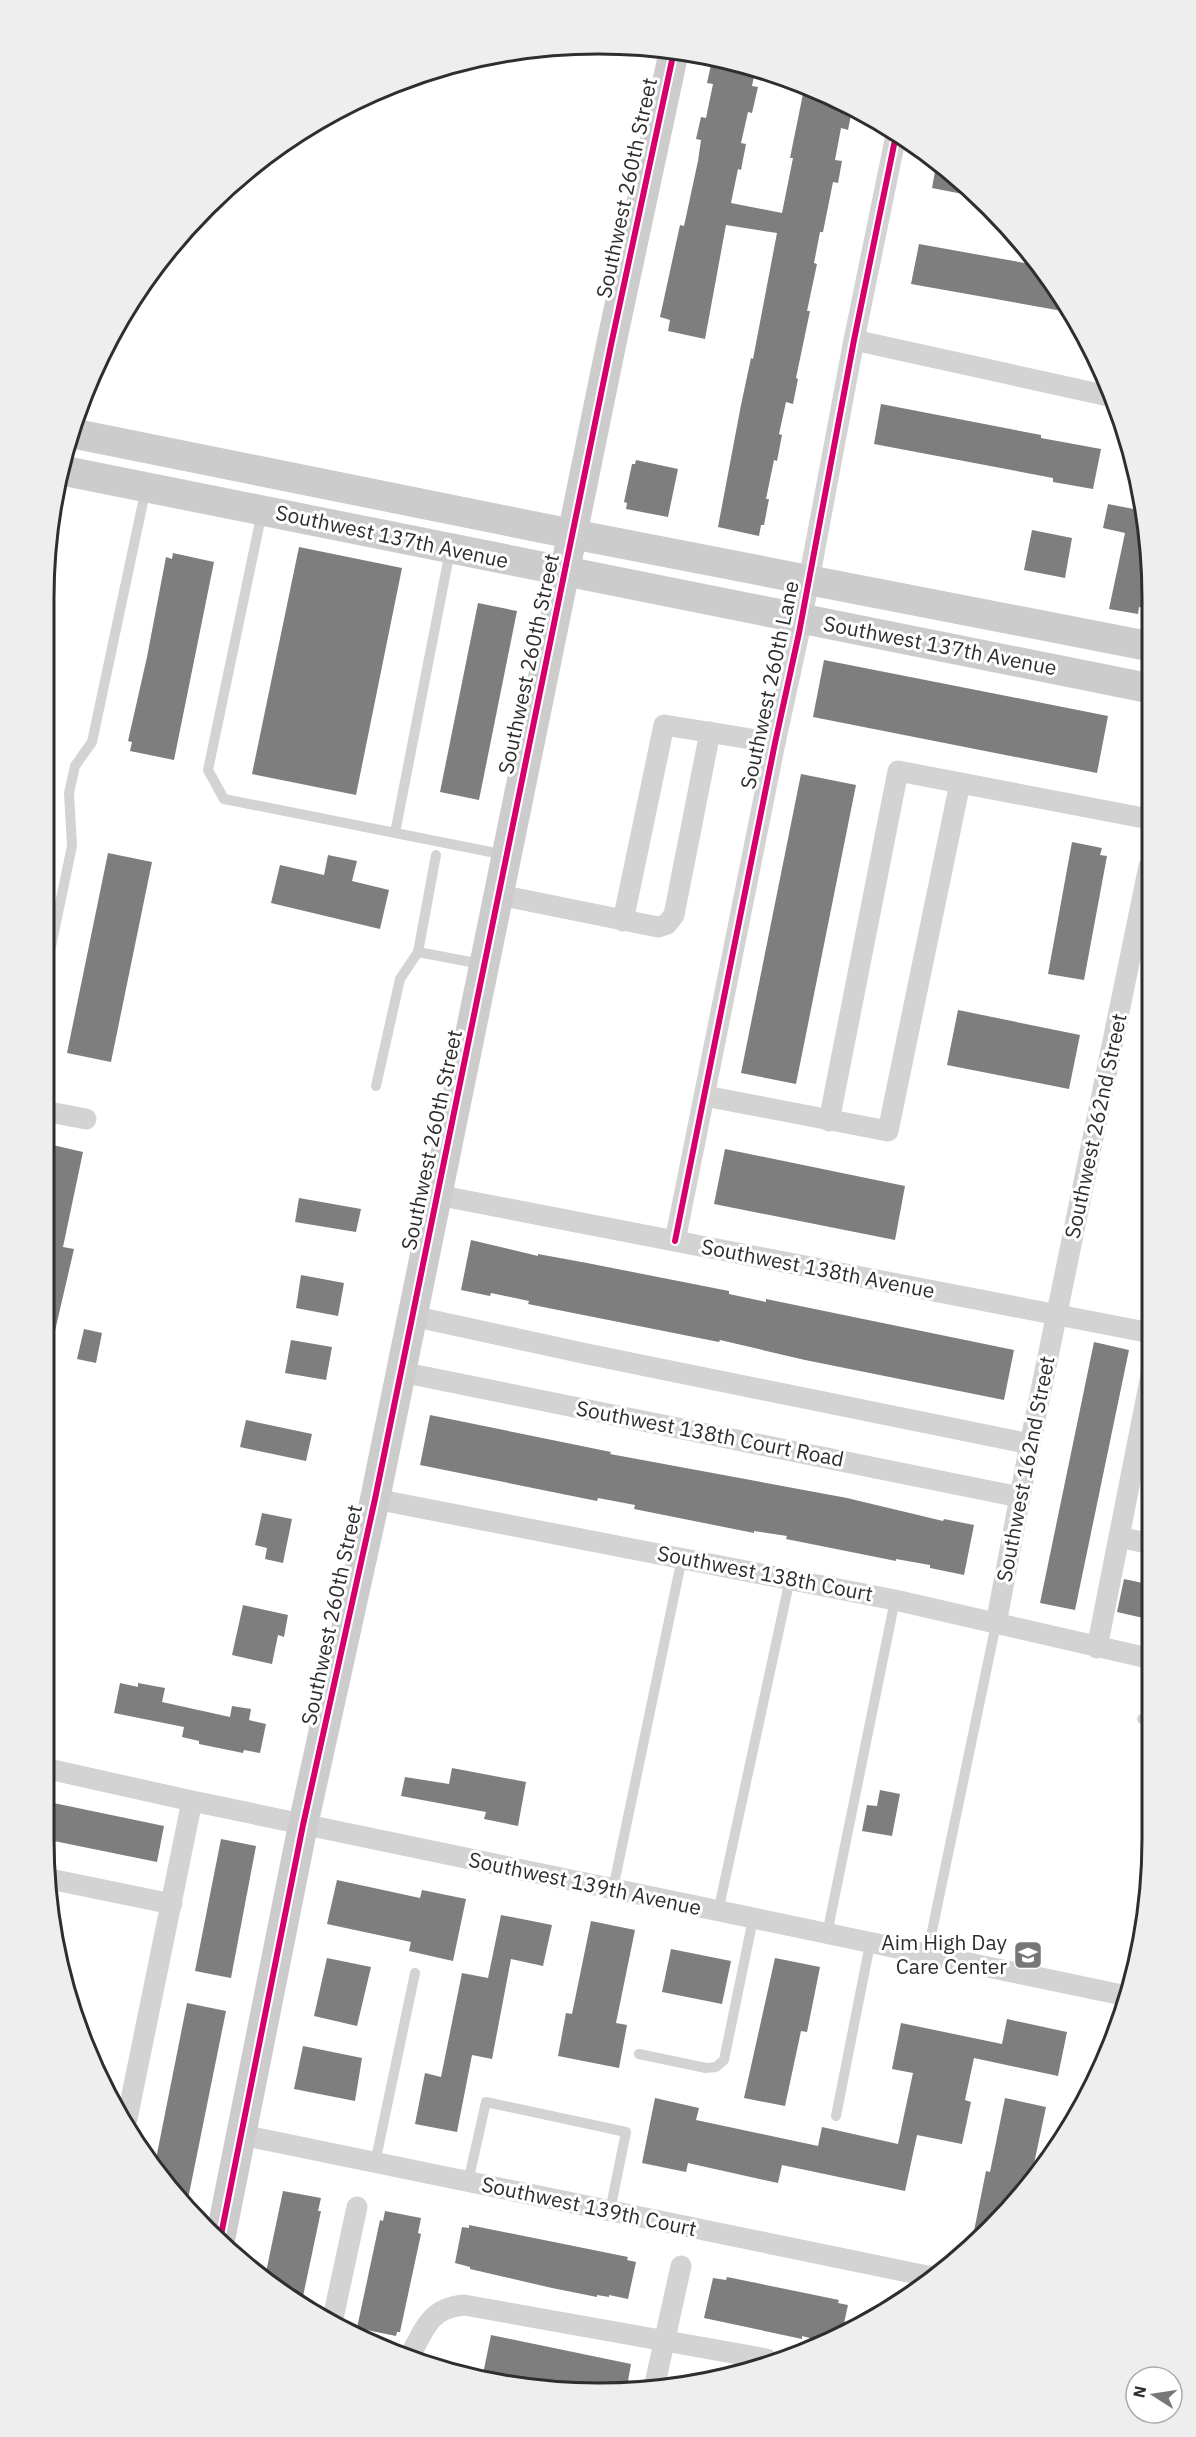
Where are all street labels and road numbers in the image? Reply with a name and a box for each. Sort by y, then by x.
street label: Southwest 260th Street [589,75,663,301]
street label: Southwest 137th Avenue [273,498,511,574]
street label: Southwest 260th Street [491,551,565,777]
street label: Southwest 260th Lane [733,578,805,792]
street label: Southwest 137th Avenue [821,609,1059,681]
street label: Southwest 262nd Street [1057,1011,1133,1241]
street label: Southwest 260th Street [394,1027,468,1253]
street label: Southwest 138th Avenue [699,1232,937,1304]
street label: Southwest 162nd Street [989,1353,1061,1584]
street label: Southwest 138th Court Road [574,1393,846,1473]
street label: Southwest 260th Street [294,1502,368,1728]
street label: Southwest 138th Court [655,1538,875,1608]
street label: Southwest 139th Avenue [466,1845,704,1921]
street label: Southwest 139th Court [479,2170,699,2242]

